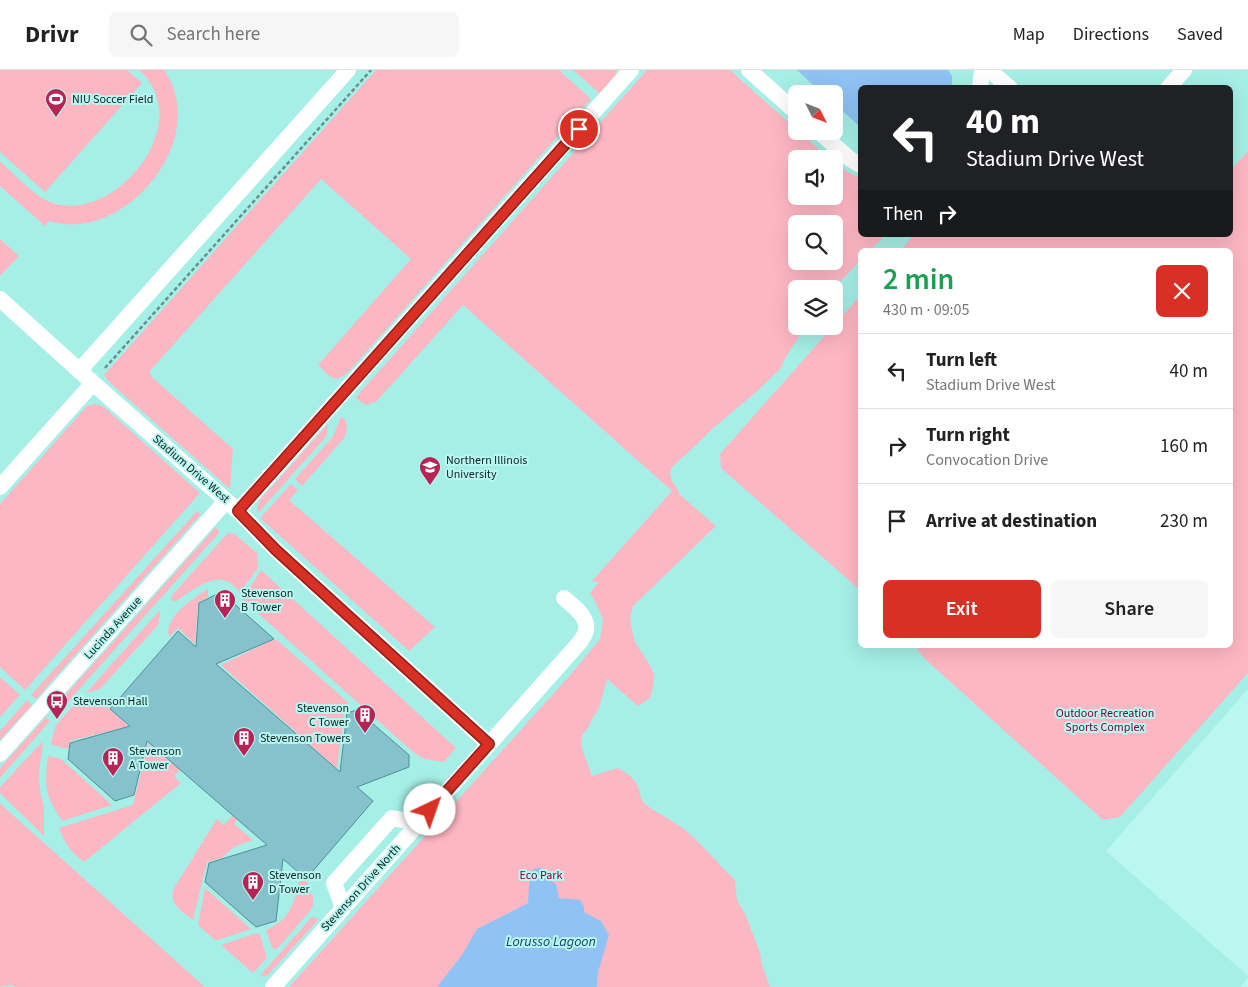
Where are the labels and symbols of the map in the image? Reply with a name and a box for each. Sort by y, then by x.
north arrow [788,85,842,140]
sports icon: NIU Soccer Field [44,87,68,118]
place label: NIU Soccer Field [72,91,153,108]
pin [558,108,600,150]
street label: Stadium Drive West [149,431,233,507]
place label: Northern Illinois University [446,452,527,483]
school or university icon: Northern Illinois University [418,455,442,486]
place label: Stevenson B Tower [241,585,293,616]
building icon: Stevenson B Tower [213,588,237,619]
street label: Lucinda Avenue [80,593,146,663]
bus stop icon: Stevenson Hall [45,689,69,720]
place label: Stevenson Hall [73,693,148,710]
place label: Stevenson C Tower [297,700,350,731]
building icon: Stevenson C Tower [353,703,377,734]
park label: Outdoor Recreation Sports Complex [1056,705,1154,736]
building icon: Stevenson Towers [232,726,256,757]
place label: Stevenson Towers [260,730,350,747]
place label: Stevenson A Tower [129,743,181,774]
building icon: Stevenson A Tower [101,746,125,777]
position arrow [403,783,455,835]
street label: Stevenson Drive North [317,841,405,935]
place label: Stevenson D Tower [269,867,321,898]
park label: Eco Park [520,867,562,884]
building icon: Stevenson D Tower [241,870,265,901]
water label: Lorusso Lagoon [506,932,596,952]

